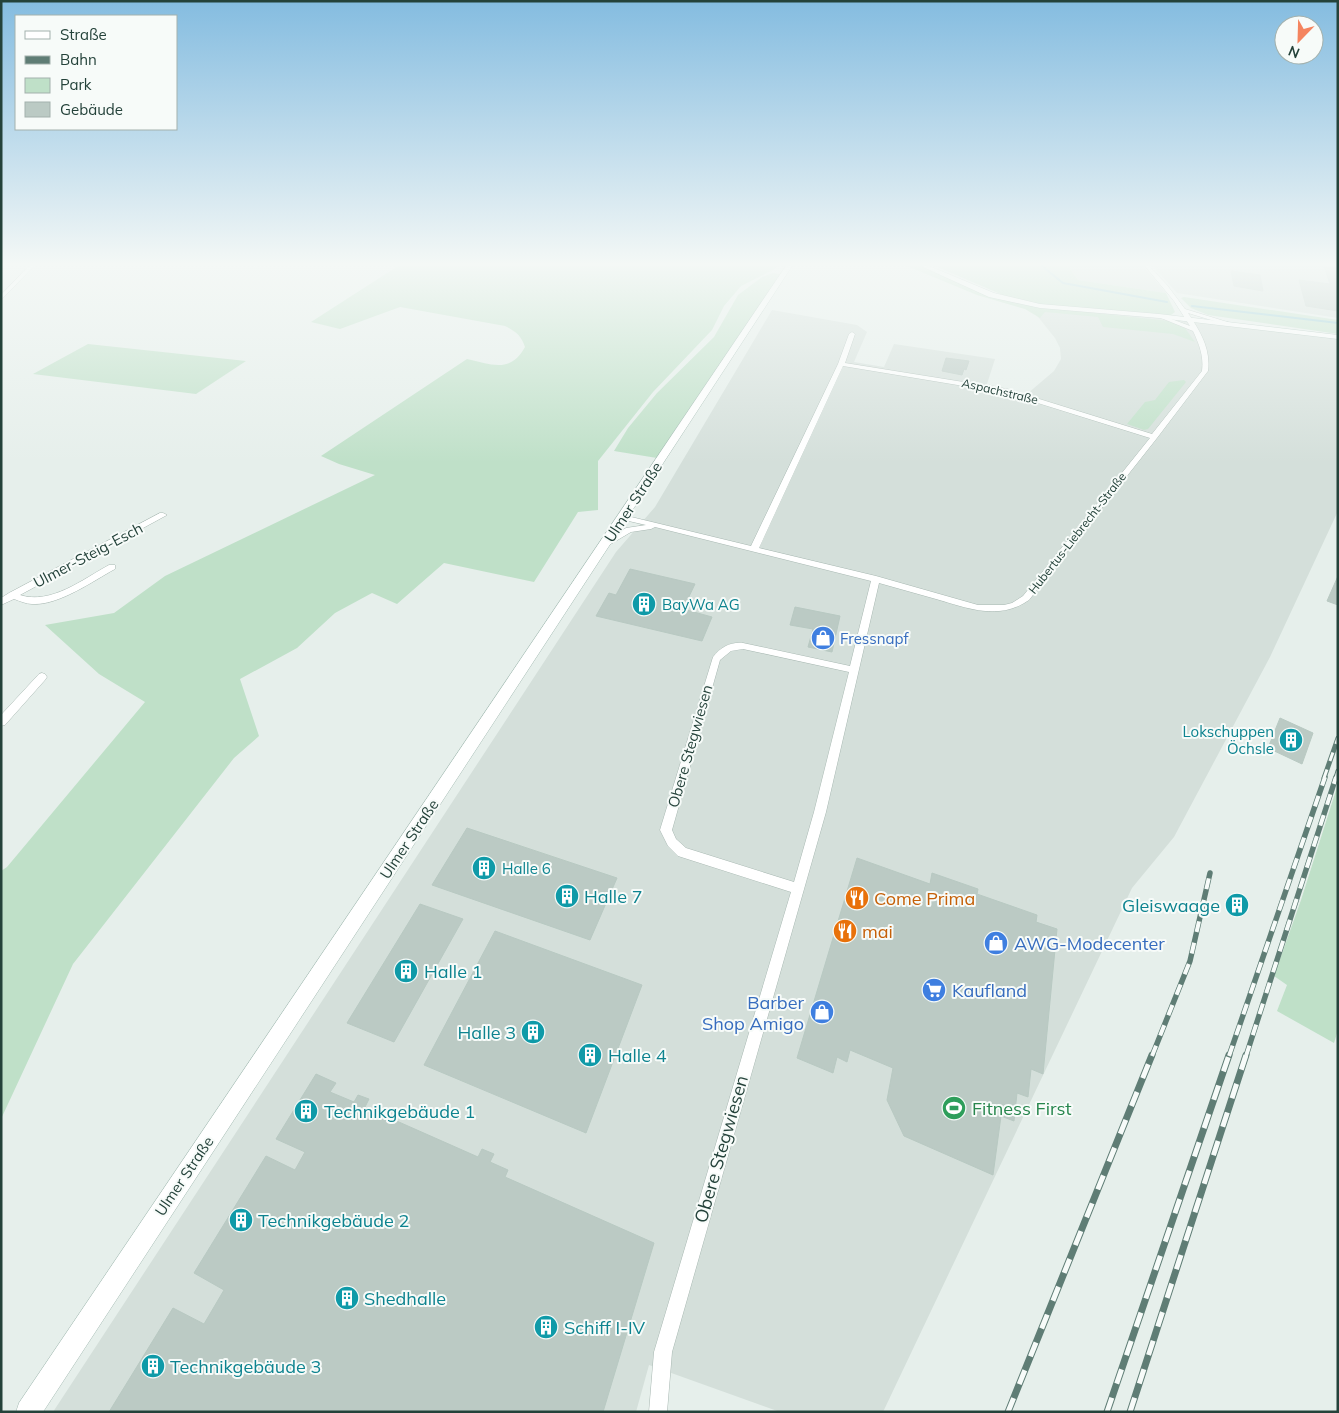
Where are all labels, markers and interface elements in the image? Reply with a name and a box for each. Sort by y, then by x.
legend [15,15,178,130]
north arrow [1274,15,1324,65]
text: Straße [60,25,107,44]
text: N [1286,42,1302,62]
text: Bahn [60,50,97,69]
text: Park [60,75,92,94]
text: Gebäude [60,100,123,119]
street label: Aspachstraße [960,375,1040,407]
street label: Ulmer Straße [600,458,666,546]
street label: Hubertus-Liebrecht-Straße [1025,469,1129,597]
street label: Ulmer-Steig-Esch [30,518,146,592]
building icon: BayWa AG [631,591,657,617]
place label: BayWa AG [662,595,740,614]
shop icon: Fressnapf [810,625,836,651]
place label: Fressnapf [840,629,909,648]
street label: Obere Stegwiesen [663,682,717,810]
place label: Lokschuppen Öchsle [1182,722,1274,758]
building icon: Lokschuppen Öchsle [1278,727,1304,753]
street label: Ulmer Straße [375,796,443,882]
building icon: Halle 6 [471,855,497,881]
place label: Halle 6 [502,859,551,878]
building icon: Halle 7 [554,883,580,909]
place label: Halle 7 [584,885,642,908]
restaurant icon: Come Prima [844,885,870,911]
place label: Come Prima [874,887,975,910]
building icon: Gleiswaage [1224,892,1250,918]
place label: Gleiswaage [1122,894,1220,917]
restaurant icon: mai [832,918,858,944]
place label: mai [862,920,893,943]
shop icon: AWG-Modecenter [983,930,1009,956]
place label: AWG-Modecenter [1014,932,1165,955]
building icon: Halle 1 [393,958,419,984]
place label: Halle 1 [424,960,482,983]
supermarket icon: Kaufland [921,977,947,1003]
place label: Kaufland [952,979,1027,1002]
place label: Barber Shop Amigo [702,991,804,1035]
shop icon: Barber Shop Amigo [809,999,835,1025]
building icon: Halle 3 [520,1019,546,1045]
place label: Halle 3 [458,1021,516,1044]
building icon: Halle 4 [577,1042,603,1068]
place label: Halle 4 [608,1044,667,1067]
street label: Obere Stegwiesen [689,1073,753,1225]
sports icon: Fitness First [941,1095,967,1121]
place label: Fitness First [972,1097,1072,1120]
building icon: Technikgebäude 1 [293,1098,319,1124]
place label: Technikgebäude 1 [324,1100,475,1123]
street label: Ulmer Straße [150,1133,218,1219]
building icon: Technikgebäude 2 [228,1207,254,1233]
place label: Technikgebäude 2 [258,1209,409,1232]
building icon: Shedhalle [334,1285,360,1311]
place label: Shedhalle [364,1287,446,1310]
building icon: Schiff I-IV [533,1314,559,1340]
place label: Schiff I-IV [564,1316,646,1339]
building icon: Technikgebäude 3 [140,1353,166,1379]
place label: Technikgebäude 3 [170,1355,321,1378]

